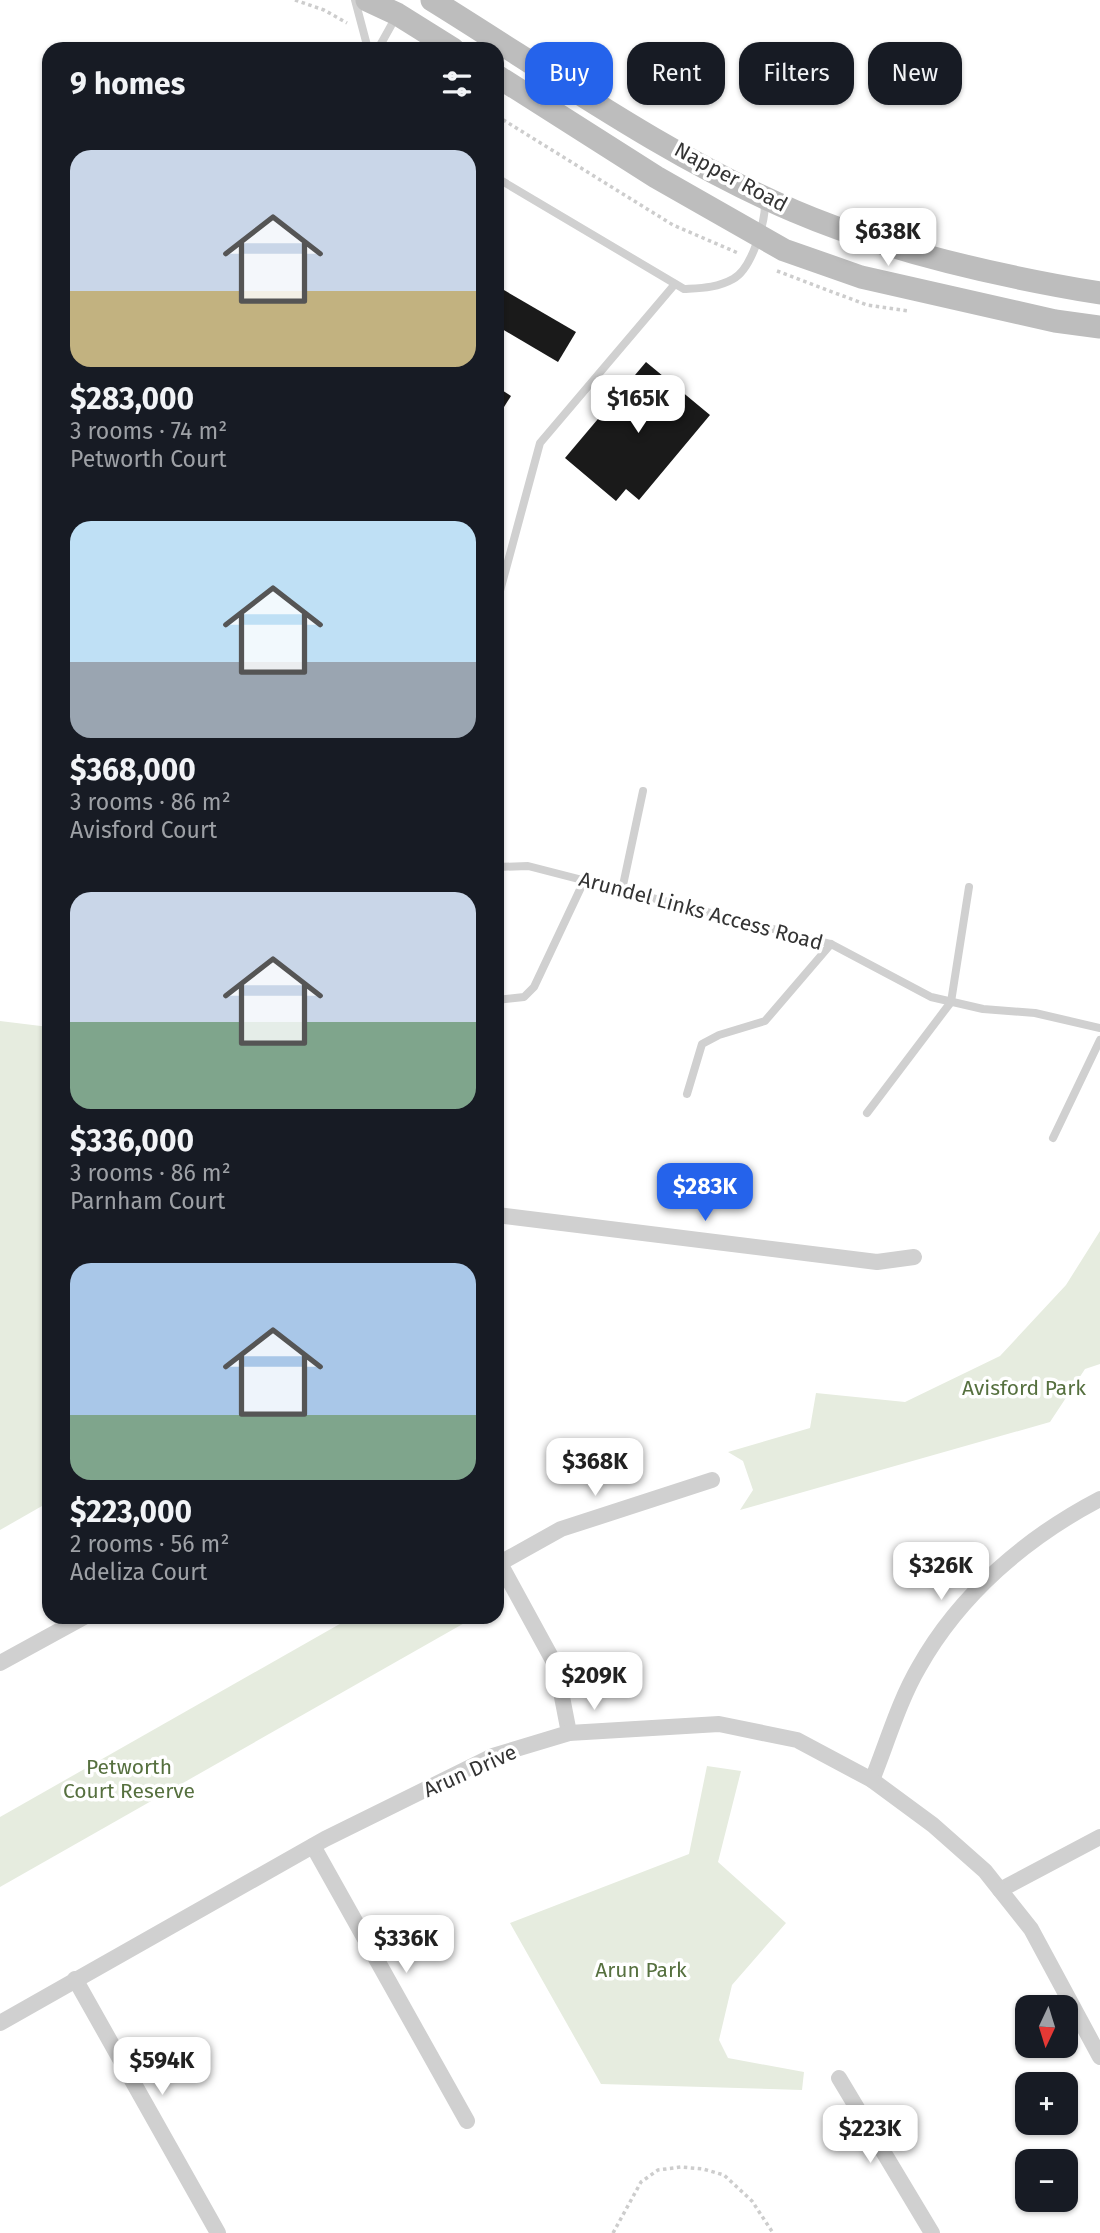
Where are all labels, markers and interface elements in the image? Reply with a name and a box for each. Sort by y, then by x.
chip: Buy [525,42,613,105]
chip: Rent [627,42,725,105]
chip: Filters [739,42,854,105]
chip: New [868,42,962,105]
icon: filters [438,65,476,103]
text: 9 homes [70,66,185,102]
street label: Napper Road [670,136,792,218]
icon: home [210,196,336,322]
pin: $638K [839,208,937,268]
text: $638K [855,217,921,245]
pin: $165K [589,376,687,435]
text: $283,000 [70,381,194,417]
text: $165K [607,384,669,412]
text: 3 rooms · 74 m² [70,417,227,445]
text: Petworth Court [70,445,227,473]
icon: home [210,567,336,693]
text: $368,000 [70,752,196,788]
text: 3 rooms · 86 m² [70,788,231,816]
text: Avisford Court [70,816,217,844]
street label: Arundel Links Access Road [576,866,826,956]
icon: home [210,938,336,1064]
text: $336,000 [70,1123,194,1159]
text: 3 rooms · 86 m² [70,1159,231,1187]
pin: $283K [656,1164,754,1223]
text: $283K [673,1172,737,1200]
text: Parnham Court [70,1187,225,1215]
icon: home [210,1309,336,1435]
park label: Avisford Park [962,1375,1086,1401]
pin: $368K [546,1438,644,1498]
text: $368K [562,1447,628,1475]
text: $223,000 [70,1494,192,1530]
text: 2 rooms · 56 m² [70,1530,229,1558]
pin: $326K [892,1542,990,1602]
text: $326K [909,1551,973,1579]
text: Adeliza Court [70,1558,207,1586]
pin: $209K [545,1652,643,1712]
text: $209K [562,1661,626,1689]
street label: Arun Drive [419,1739,521,1803]
park label: Petworth Court Reserve [63,1754,195,1804]
pin: $336K [357,1916,455,1975]
text: $336K [374,1924,438,1952]
park label: Arun Park [595,1957,687,1983]
north arrow [1015,1995,1078,2058]
map controls [1015,1995,1078,2212]
pin: $594K [113,2038,211,2097]
text: $594K [130,2046,194,2074]
button: + [1015,2072,1078,2135]
pin: $223K [821,2106,919,2165]
text: $223K [839,2114,901,2142]
button: − [1015,2149,1078,2212]

